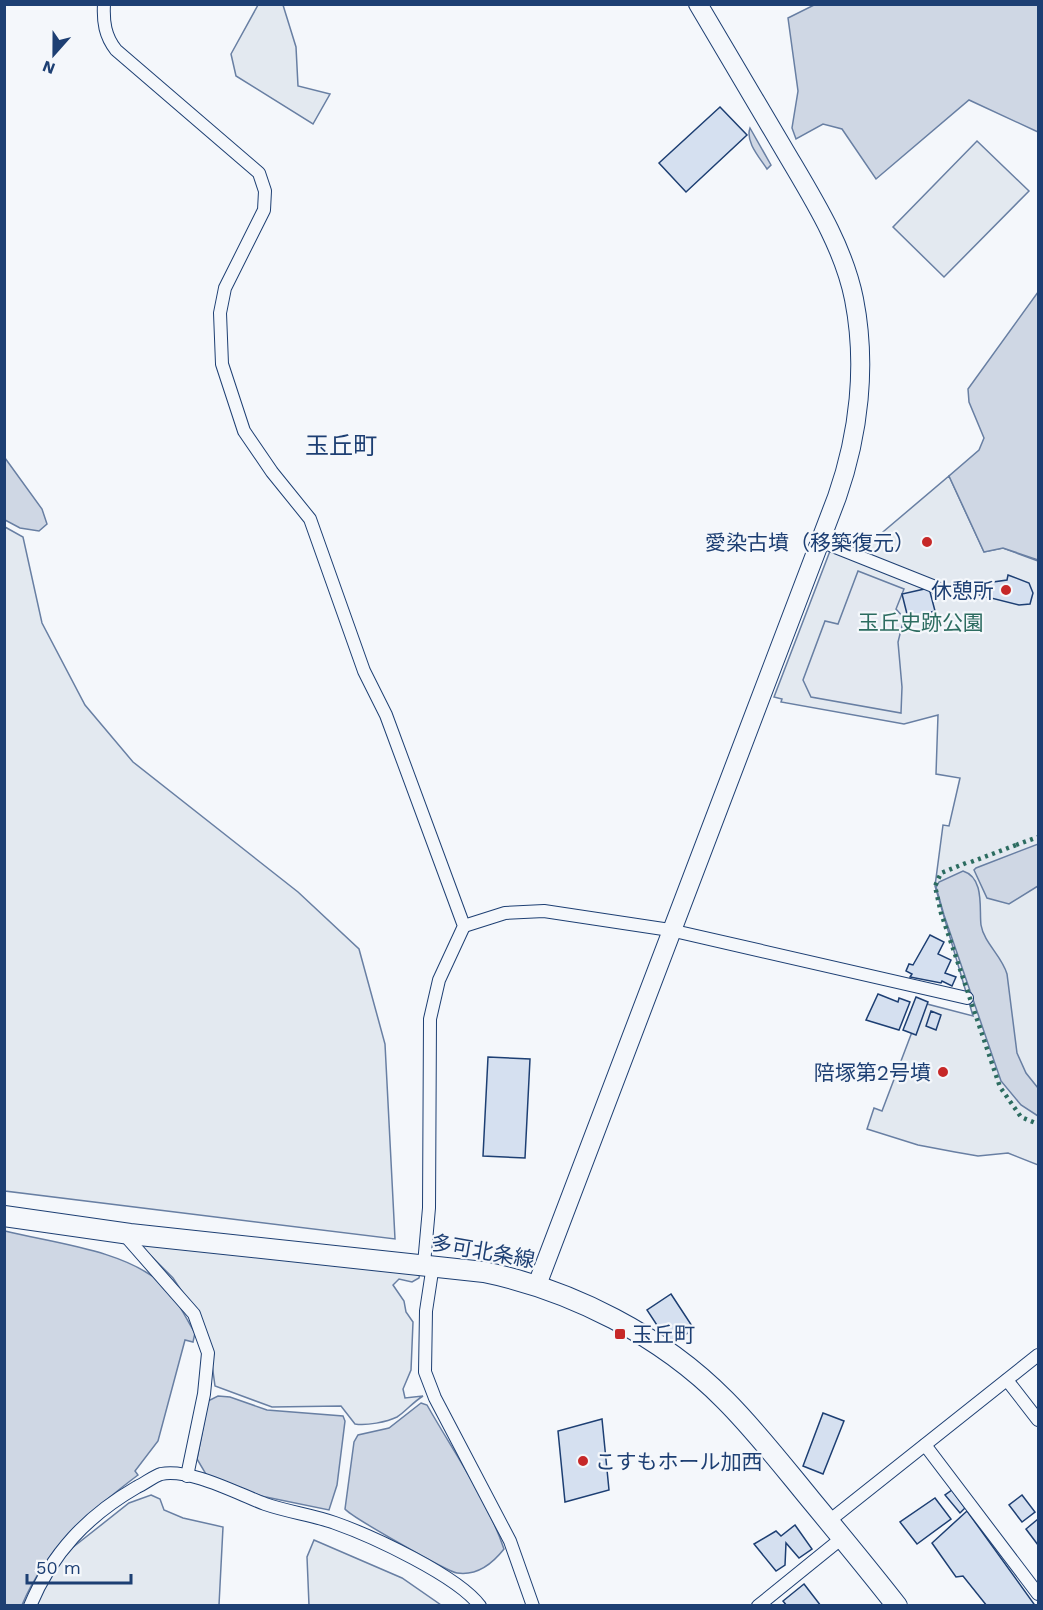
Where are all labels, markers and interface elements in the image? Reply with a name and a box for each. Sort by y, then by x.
north arrow [24,24,84,84]
text: N [40,57,58,79]
district label: 玉丘町 [305,432,377,460]
place label: 愛染古墳（移築復元） [705,530,915,555]
marker: 愛染古墳（移築復元） [920,535,934,549]
place label: 休憩所 [931,578,994,603]
marker: 休憩所 [999,583,1013,597]
park label: 玉丘史跡公園 [858,610,984,635]
place label: 陪塚第2号墳 [814,1060,931,1085]
marker: 陪塚第2号墳 [936,1065,950,1079]
street label: 多可北条線 [429,1230,537,1272]
place label: 玉丘町 [632,1322,695,1347]
marker: 玉丘町 [613,1327,627,1341]
place label: こすもホール加西 [595,1449,763,1474]
marker: こすもホール加西 [576,1454,590,1468]
scale bar [27,1547,130,1585]
text: 50 m [36,1557,81,1578]

